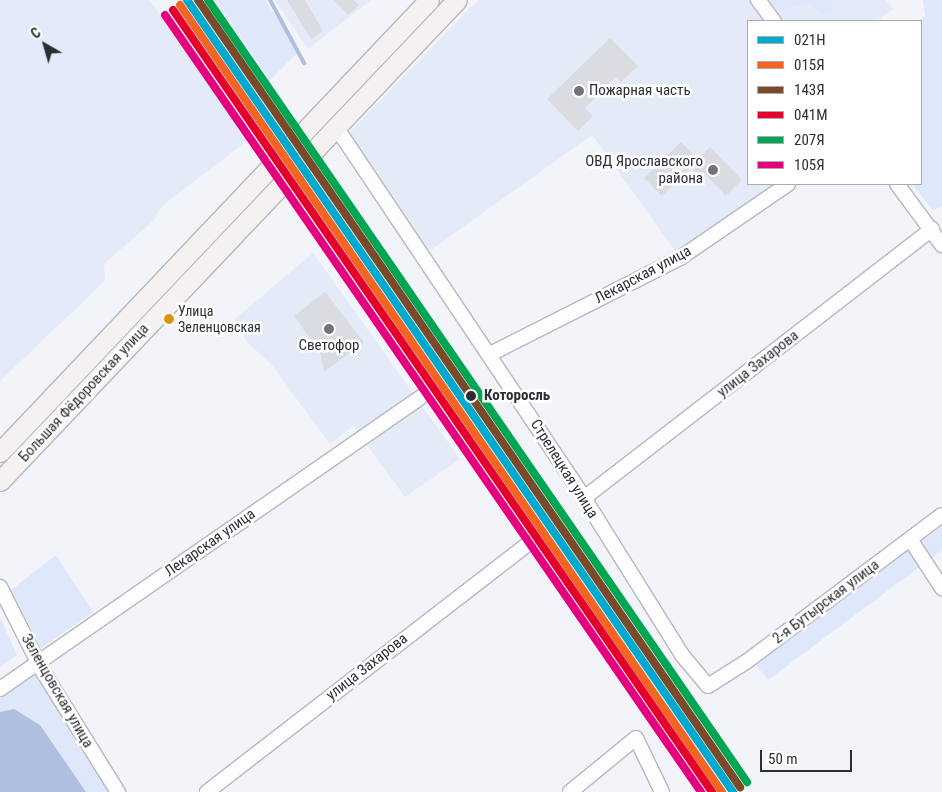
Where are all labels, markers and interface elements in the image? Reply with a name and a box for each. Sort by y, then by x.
north arrow [20,20,70,70]
legend [747,20,922,185]
text: С [28,24,44,42]
text: 021Н [794,31,826,49]
text: 015Я [794,56,825,74]
text: 143Я [794,81,825,99]
place label: Пожарная часть [589,82,691,100]
marker: Пожарная часть [573,85,585,97]
text: 041М [794,106,828,124]
text: 207Я [794,131,825,149]
place label: ОВД Ярославского района [585,152,703,187]
text: 105Я [794,156,825,174]
marker: ОВД Ярославского района [707,164,719,176]
street label: Лекарская улица [592,242,694,308]
place label: Улица Зеленцовская [178,303,261,336]
marker: Улица Зеленцовская [164,314,174,324]
street label: Большая Фёдоровская улица [15,320,153,466]
marker: Светофор [323,323,335,335]
street label: улица Захарова [714,327,802,401]
place label: Светофор [299,337,359,355]
marker: Которосль [462,387,480,405]
place label: Которосль [484,387,550,405]
street label: Стрелецкая улица [526,416,602,522]
street label: Лекарская улица [161,505,259,581]
street label: 2-я Бутырская улица [769,556,883,648]
street label: улица Захарова [323,630,411,704]
street label: Зеленцовская улица [17,631,97,751]
scale bar [762,740,854,772]
text: 50 m [768,750,798,768]

